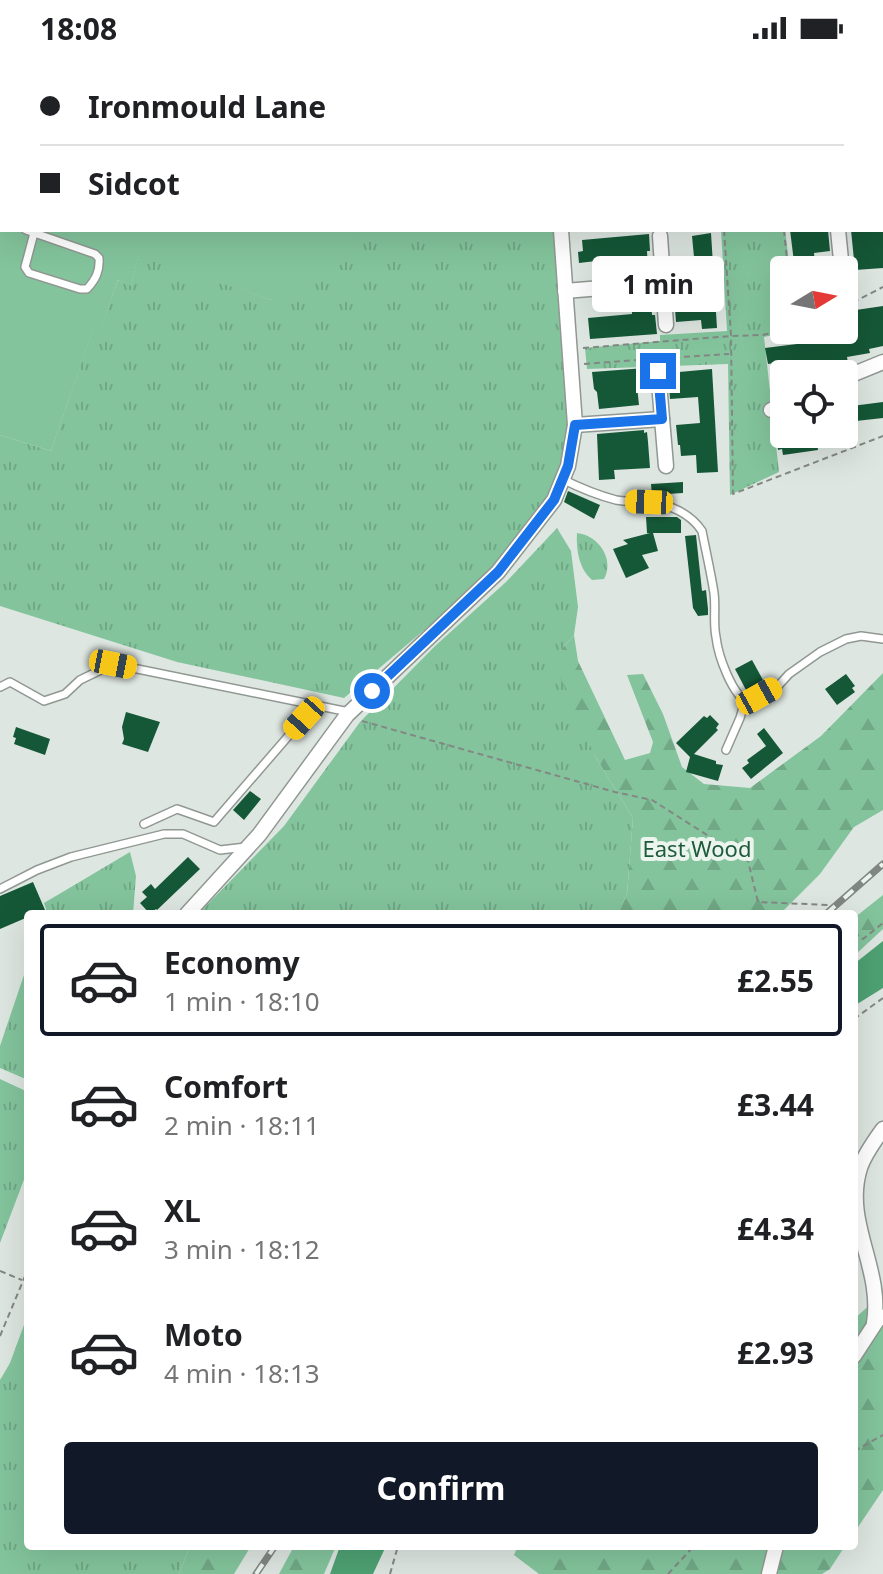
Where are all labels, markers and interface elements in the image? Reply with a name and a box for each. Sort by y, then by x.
text: 18:08 [40,8,117,49]
text: Ironmould Lane [88,86,326,127]
text: Sidcot [88,163,180,204]
callout: 1 min [592,255,724,311]
north arrow [770,256,858,344]
map controls [770,256,858,448]
text: 1 min [622,266,694,302]
route end [640,353,676,389]
button: locate [770,360,858,448]
car [625,489,673,515]
car [87,648,139,680]
route start [354,673,390,709]
car [732,674,786,718]
car [279,692,329,744]
park label: East Wood [643,833,751,863]
text: Economy [164,942,300,983]
icon: car [68,944,140,1016]
text: £2.55 [737,960,814,1001]
text: 1 min · 18:10 [164,983,320,1019]
text: Comfort [164,1066,288,1107]
icon: car [68,1068,140,1140]
text: £3.44 [737,1084,814,1125]
text: 2 min · 18:11 [164,1107,320,1143]
text: XL [164,1190,201,1231]
icon: car [68,1192,140,1264]
text: £4.34 [737,1208,814,1249]
text: 3 min · 18:12 [164,1231,320,1267]
text: Moto [164,1314,243,1355]
icon: car [68,1316,140,1388]
text: £2.93 [737,1332,814,1373]
text: 4 min · 18:13 [164,1355,320,1391]
button: Confirm [64,1442,818,1534]

